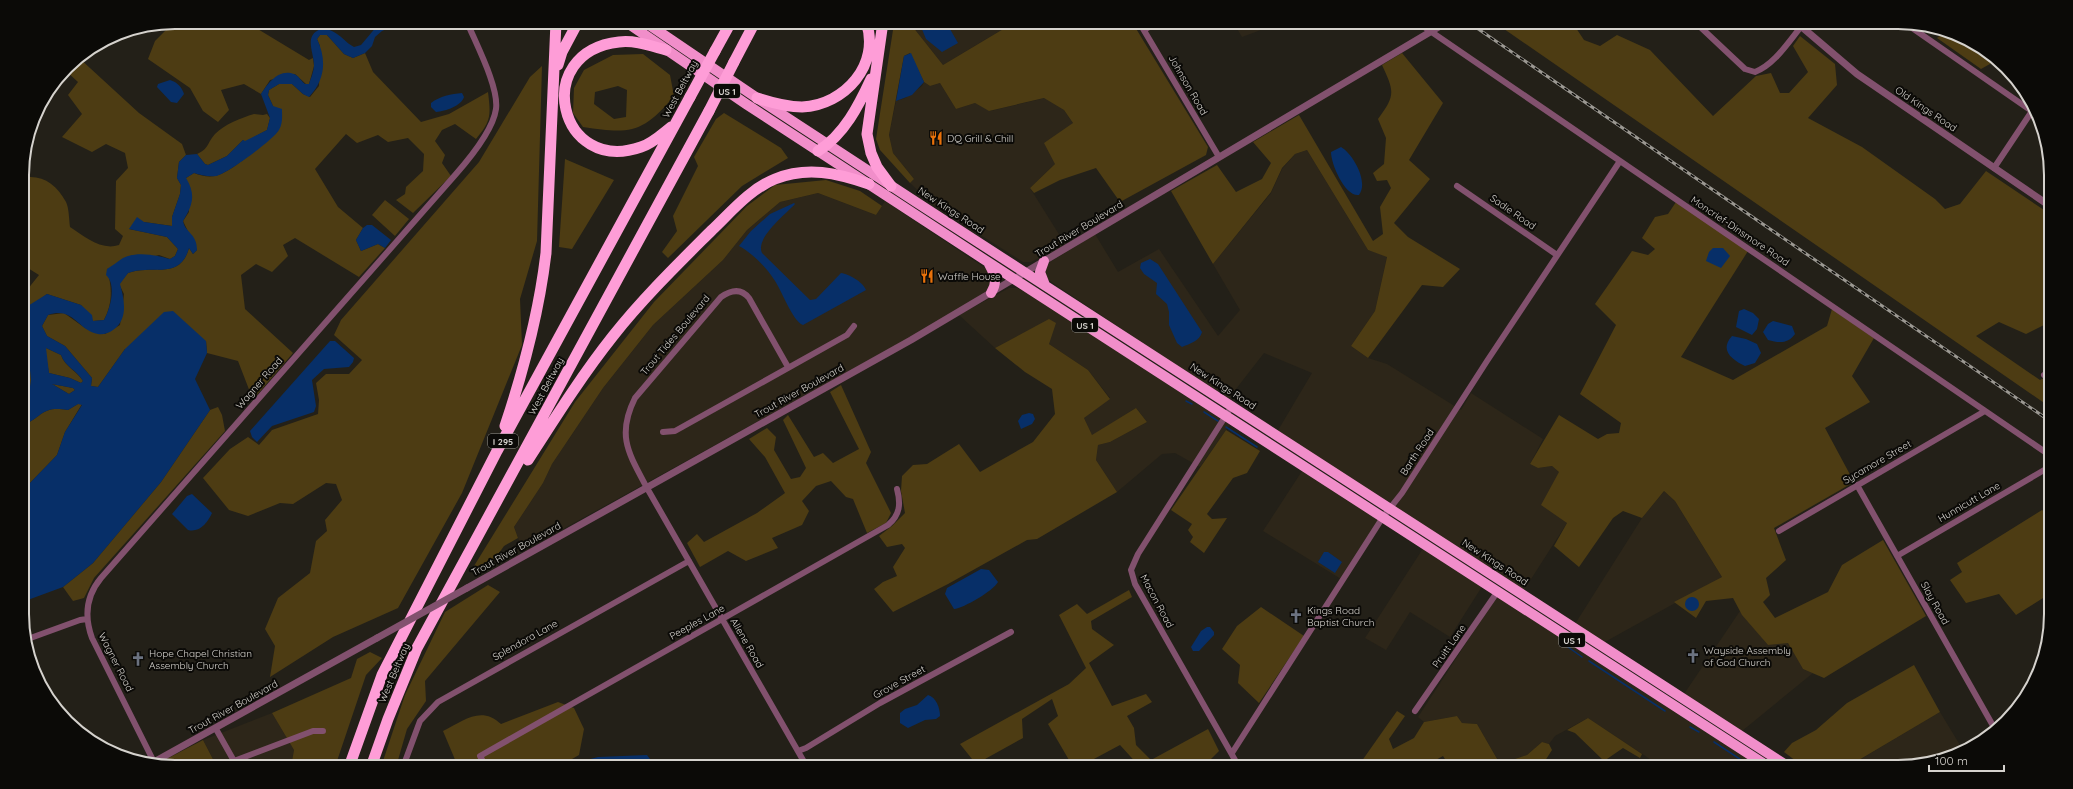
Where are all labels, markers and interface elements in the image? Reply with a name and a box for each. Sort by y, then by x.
street label: Johnson Road [1166,53,1210,117]
street label: West Beltway [659,58,701,120]
road number: US 1 [714,84,740,98]
street label: Old Kings Road [1893,84,1959,134]
restaurant icon: DQ Grill & Chill [928,130,944,146]
place label: DQ Grill & Chill [947,132,1013,145]
street label: New Kings Road [915,184,987,236]
street label: Sadie Road [1488,191,1538,233]
street label: Moncrief-Dinsmore Road [1688,193,1792,269]
street label: Trout River Boulevard [1033,198,1125,260]
restaurant icon: Waffle House [919,268,935,284]
place label: Waffle House [938,270,1001,283]
street label: Trout Tides Boulevard [637,292,713,378]
road number: US 1 [1072,318,1098,332]
street label: Wagner Road [233,354,285,412]
street label: West Beltway [525,355,567,417]
street label: New Kings Road [1187,360,1259,412]
street label: Trout River Boulevard [752,361,846,421]
street label: Barth Road [1397,426,1437,478]
road number: I 295 [488,434,518,448]
street label: Sycamore Street [1840,437,1914,487]
street label: Hunnicutt Lane [1936,479,2003,525]
street label: Trout River Boulevard [469,519,563,579]
street label: New Kings Road [1459,536,1531,588]
street label: Macon Road [1137,572,1177,630]
street label: Slay Road [1918,579,1952,627]
street label: Peeples Lane [667,601,727,643]
place label: Kings Road Baptist Church [1307,604,1374,629]
church icon: Kings Road Baptist Church [1288,608,1304,624]
street label: Allene Road [727,616,767,670]
street label: Splendora Lane [490,617,560,663]
street label: Pruitt Lane [1429,622,1469,670]
street label: Wagner Road [96,630,136,694]
road number: US 1 [1559,633,1585,647]
street label: West Beltway [376,641,412,705]
place label: Wayside Assembly of God Church [1704,644,1791,669]
place label: Hope Chapel Christian Assembly Church [149,647,252,672]
church icon: Wayside Assembly of God Church [1685,648,1701,664]
church icon: Hope Chapel Christian Assembly Church [130,651,146,667]
street label: Grove Street [871,662,928,702]
street label: Trout River Boulevard [186,677,280,737]
scale bar [1929,747,2004,773]
text: 100 m [1935,753,1968,768]

